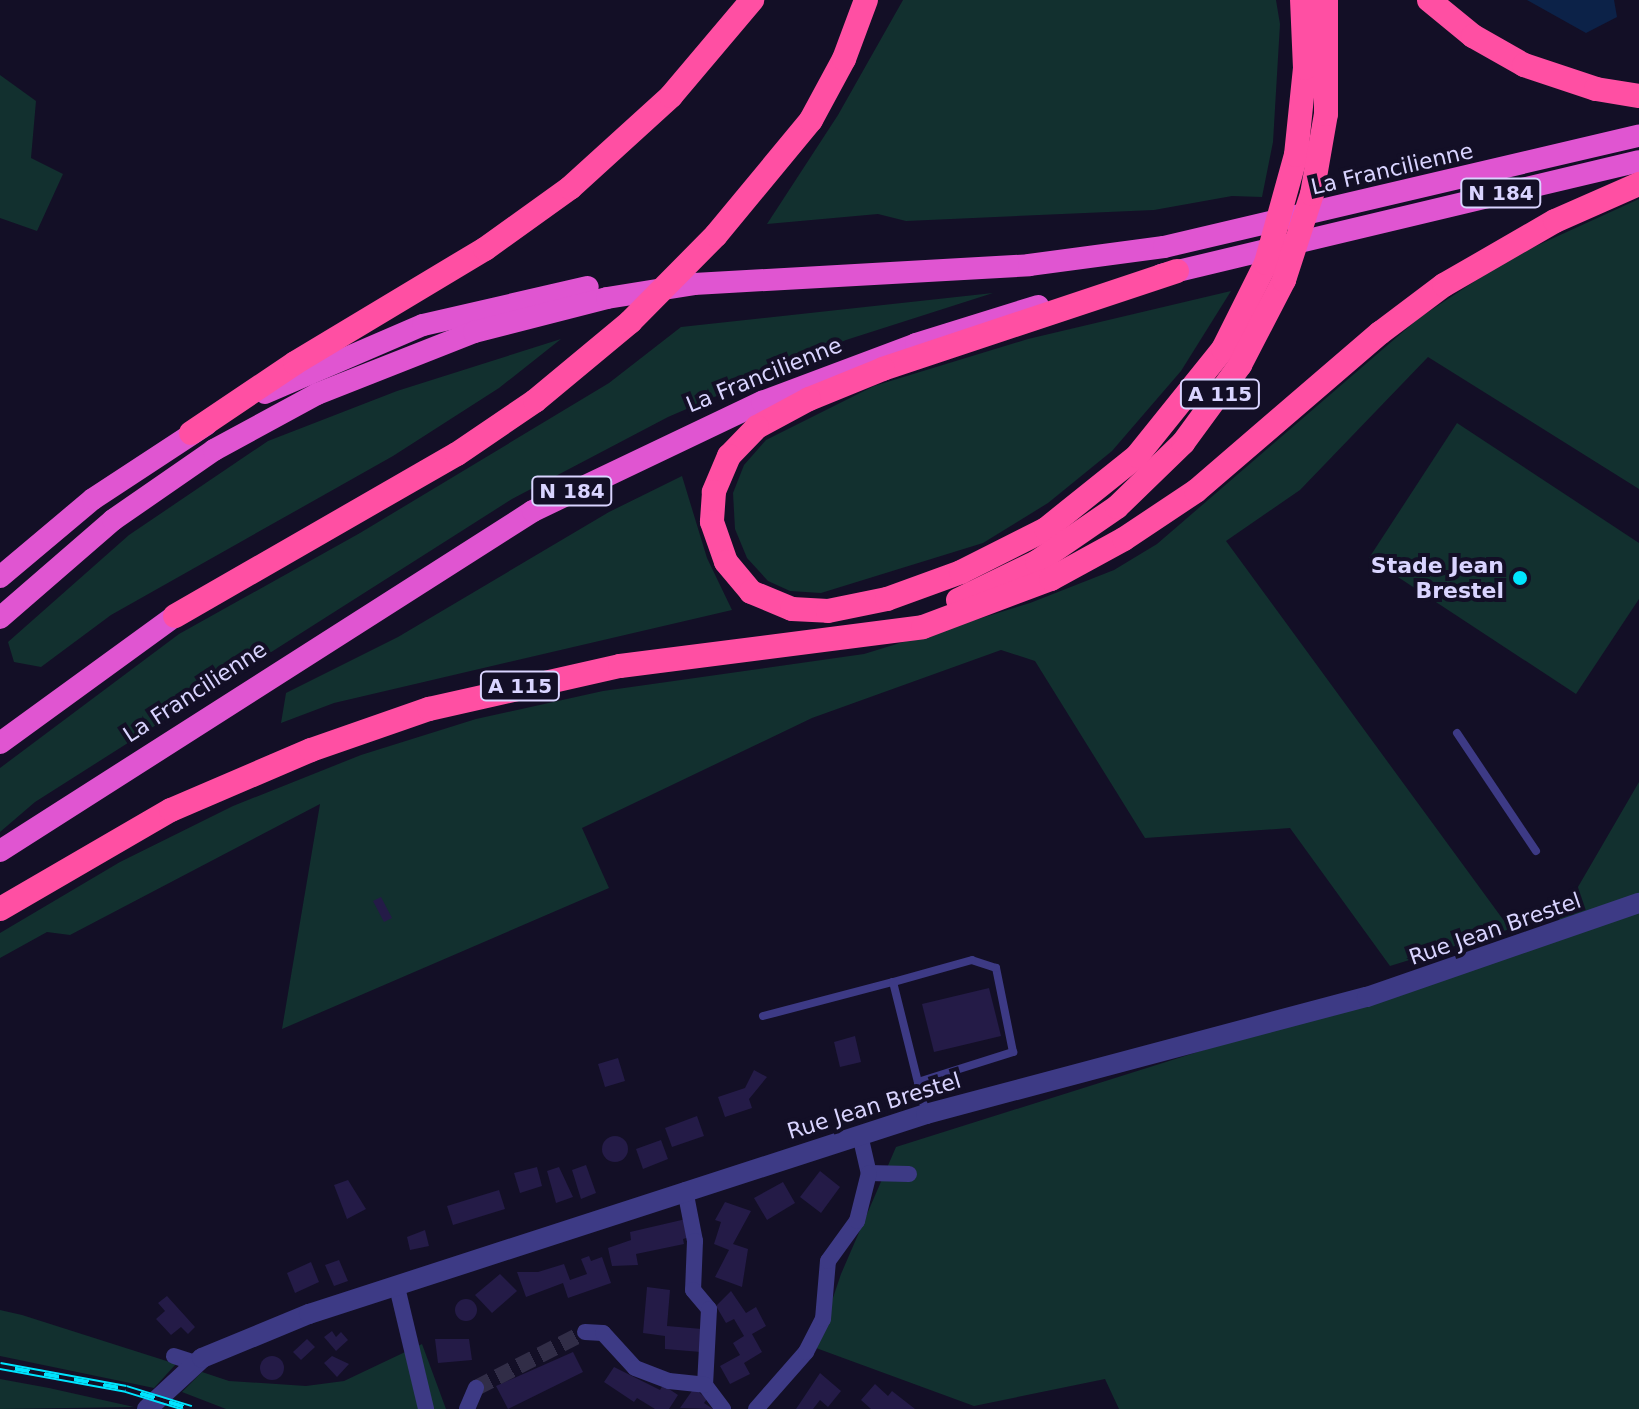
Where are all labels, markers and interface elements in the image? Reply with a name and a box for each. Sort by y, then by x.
street label: La Francilienne [1308,138,1476,200]
road number: N 184 [1459,177,1543,209]
street label: La Francilienne [682,332,846,418]
road number: A 115 [1178,378,1262,410]
road number: N 184 [530,475,614,507]
place label: Stade Jean Brestel [1371,552,1504,604]
marker: Stade Jean Brestel [1511,569,1529,587]
street label: La Francilienne [118,636,272,748]
road number: A 115 [478,670,562,702]
street label: Rue Jean Brestel [1406,887,1584,971]
street label: Rue Jean Brestel [784,1067,964,1145]

